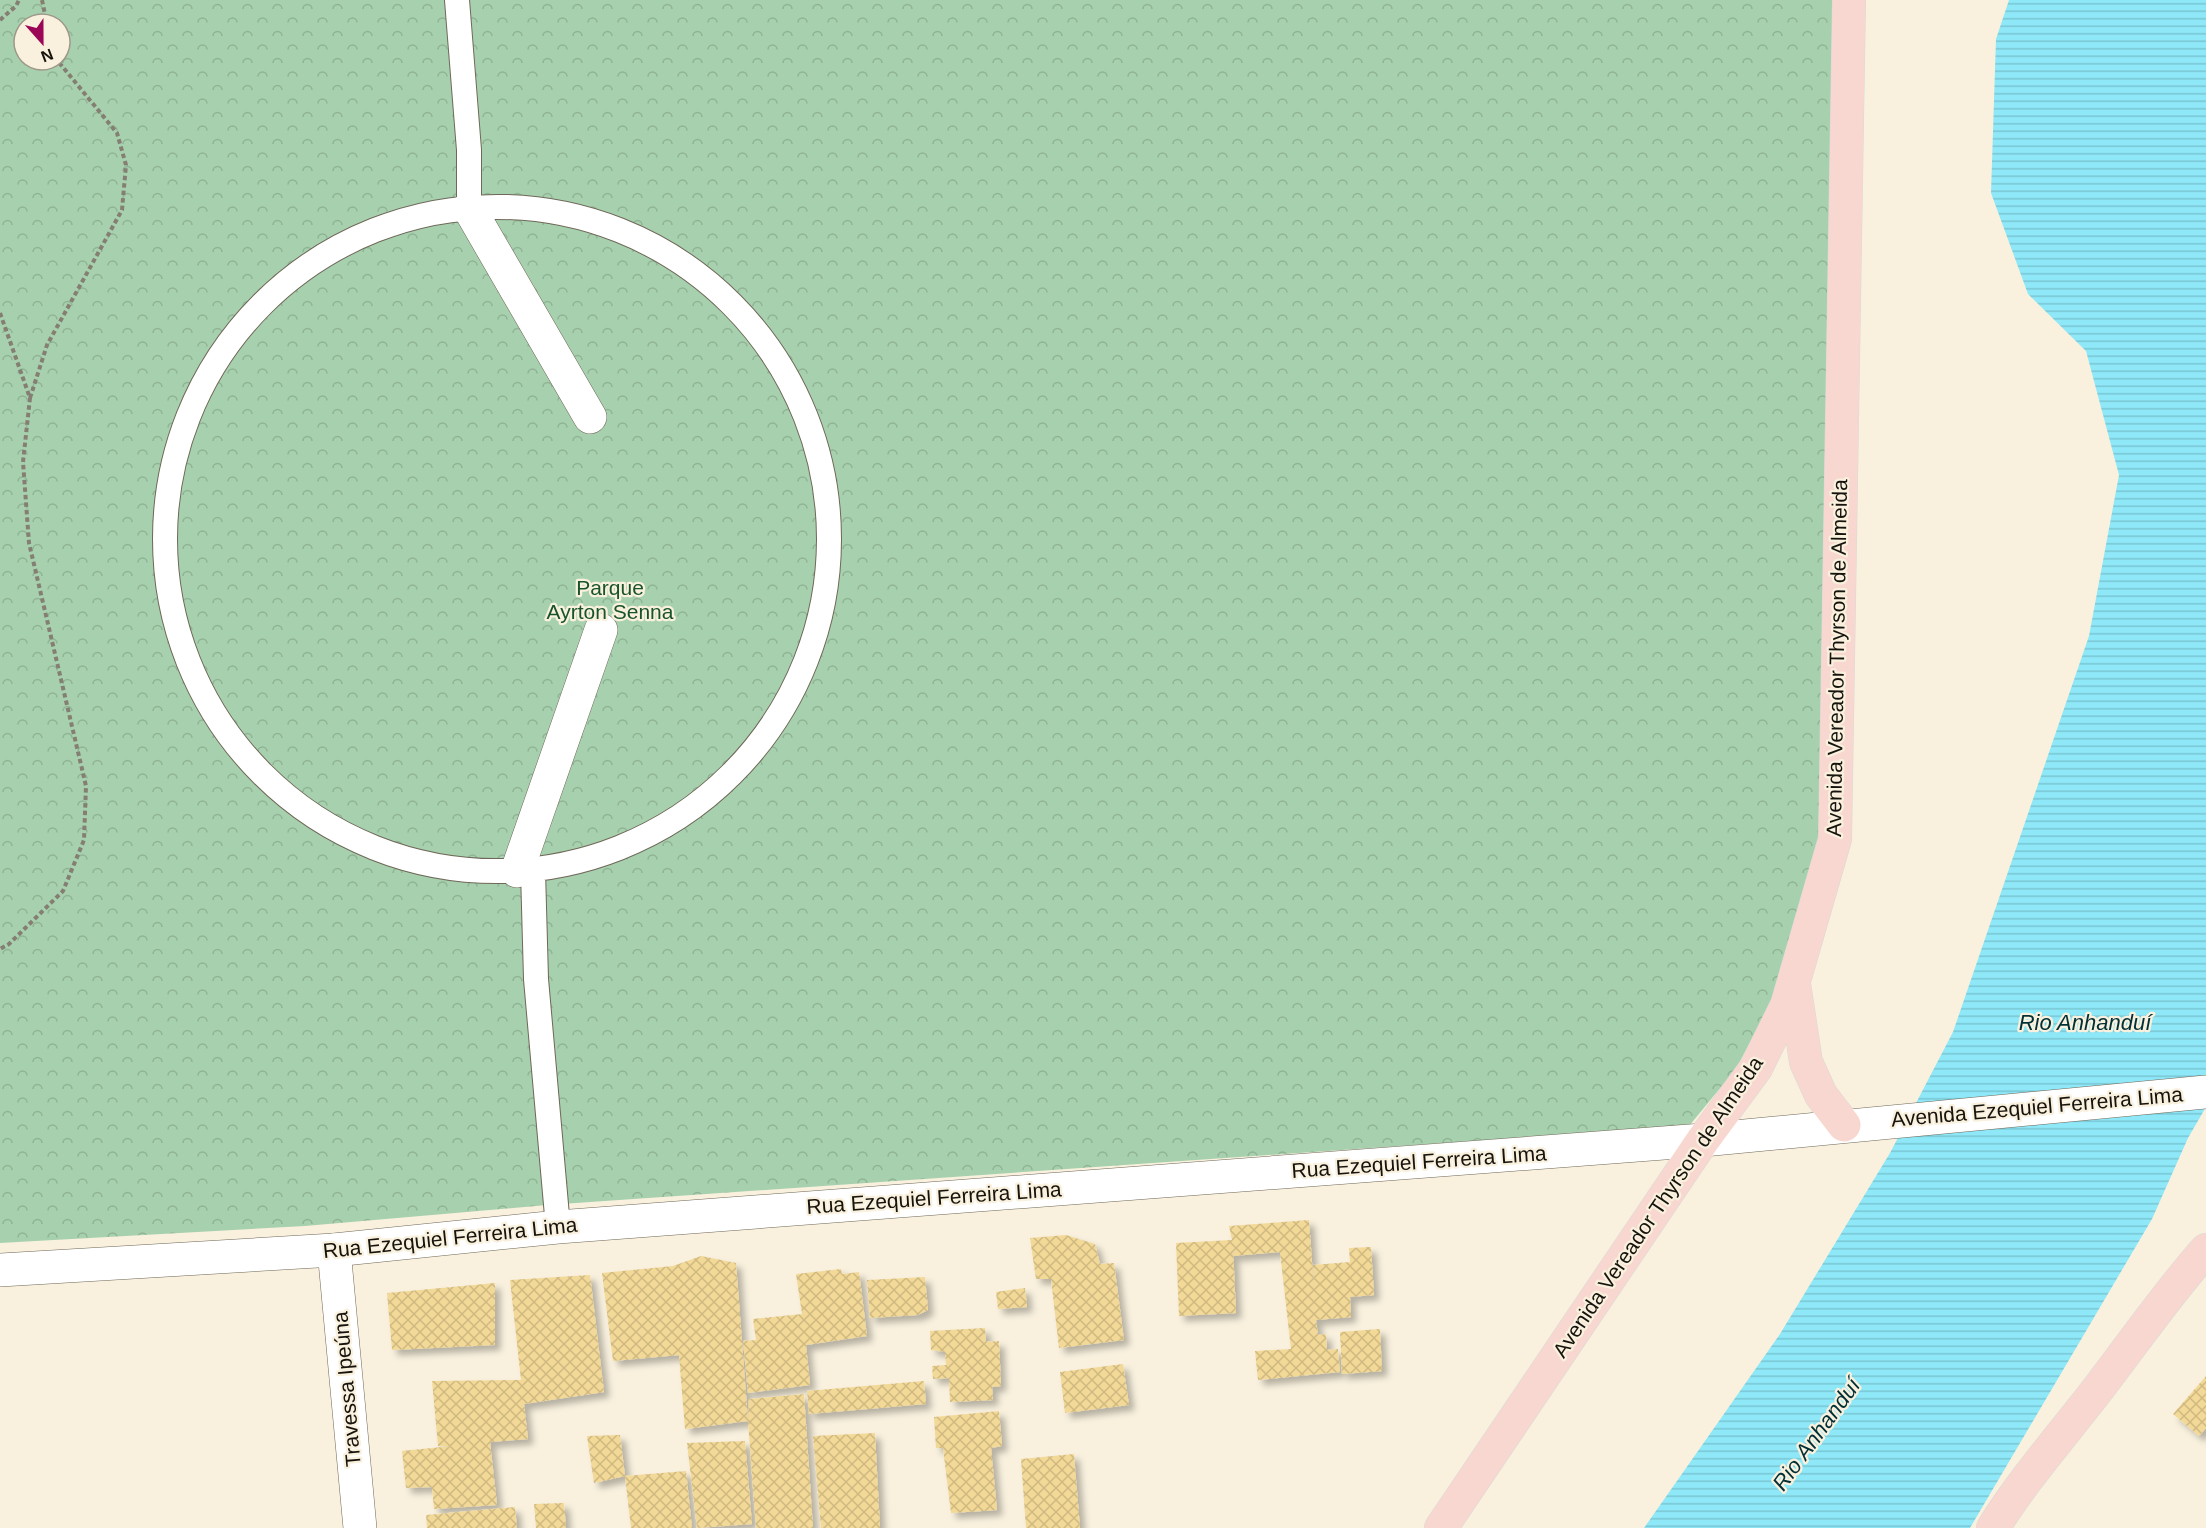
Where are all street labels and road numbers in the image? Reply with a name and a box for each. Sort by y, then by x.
street label: Avenida Vereador Thyrson de Almeida [1822,479,1851,837]
street label: Avenida Vereador Thyrson de Almeida [1548,1052,1767,1361]
street label: Avenida Ezequiel Ferreira Lima [1890,1082,2184,1131]
street label: Rua Ezequiel Ferreira Lima [1291,1141,1548,1182]
street label: Rua Ezequiel Ferreira Lima [806,1177,1063,1218]
street label: Rua Ezequiel Ferreira Lima [322,1213,579,1262]
street label: Travessa Ipeúna [328,1310,365,1468]

